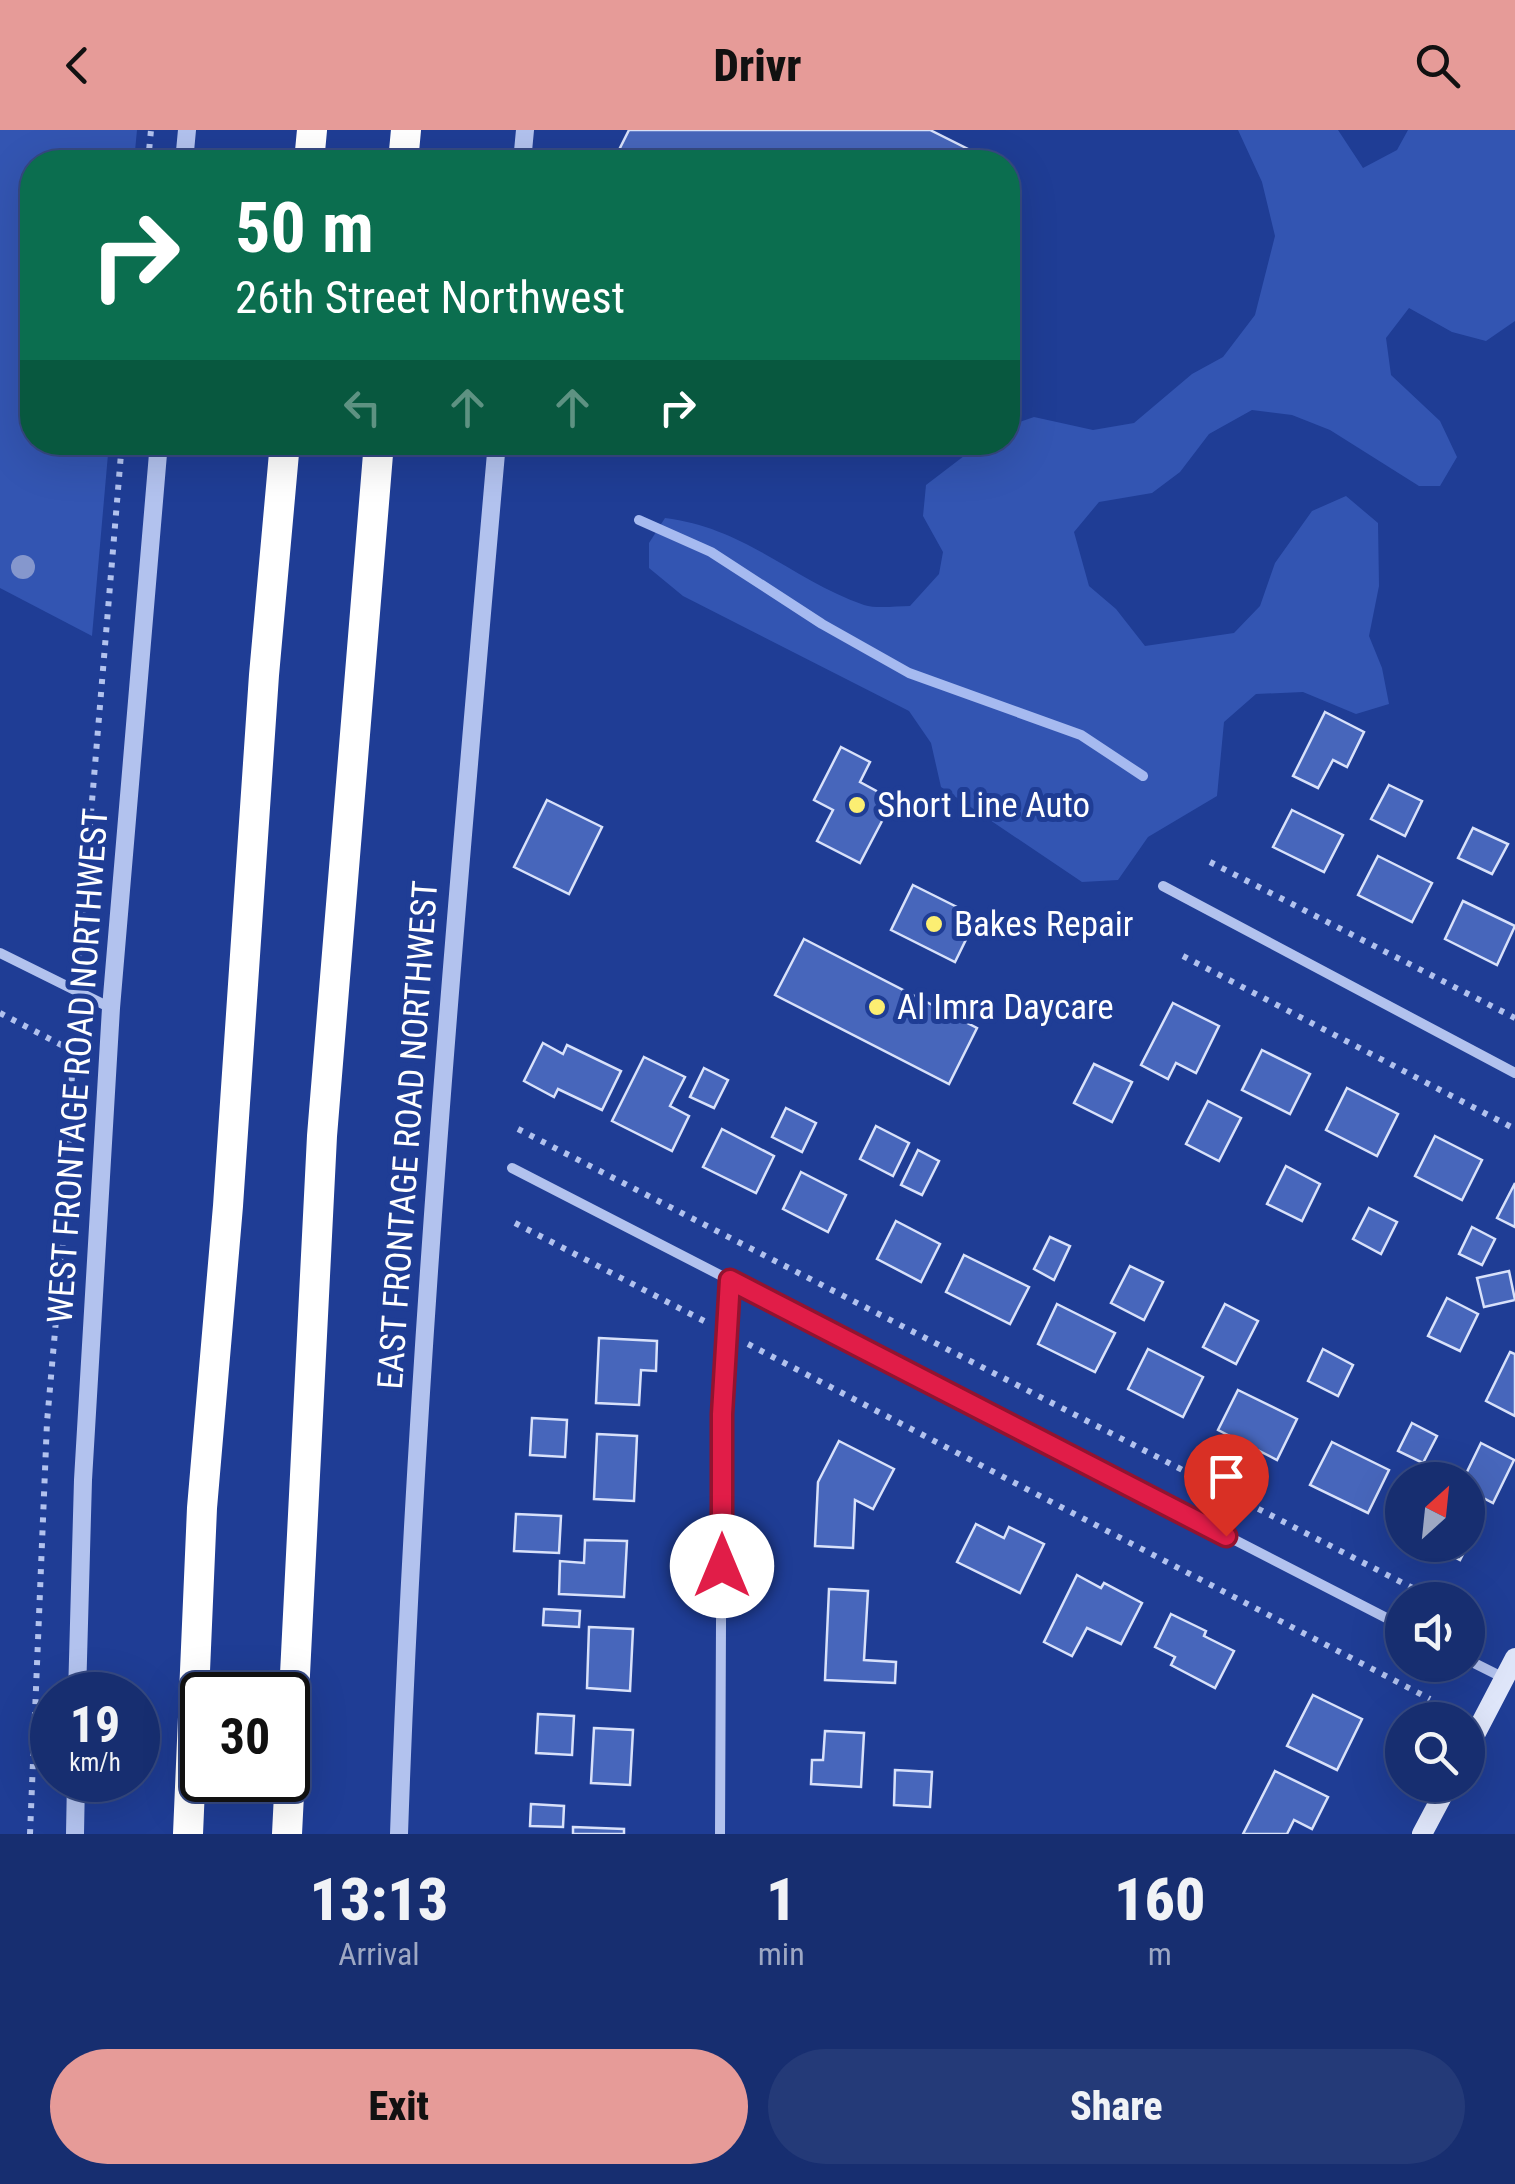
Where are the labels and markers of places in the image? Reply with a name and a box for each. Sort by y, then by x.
place label: Short Line Auto [877,785,1090,826]
marker: Short Line Auto [846,794,868,816]
place label: Bakes Repair [954,904,1133,945]
marker: Bakes Repair [923,913,945,935]
place label: Al Imra Daycare [897,987,1114,1028]
marker: Al Imra Daycare [866,996,888,1018]
pin [1184,1434,1269,1537]

